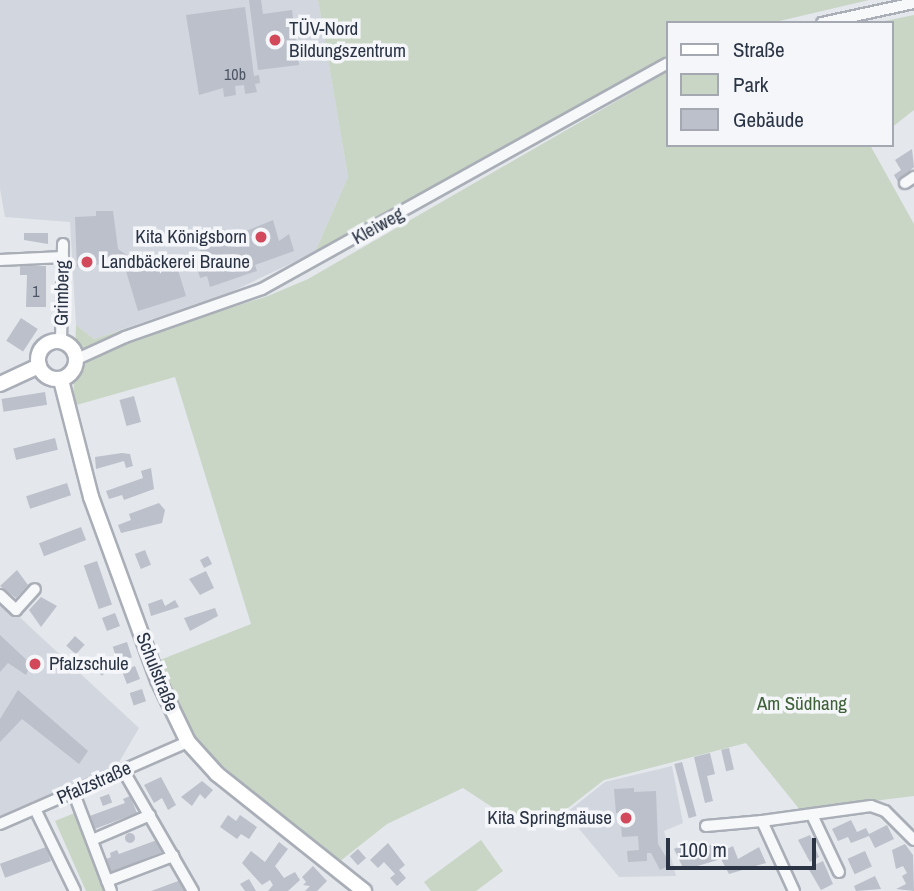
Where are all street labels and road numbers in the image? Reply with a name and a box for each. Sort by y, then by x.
street label: Kleiweg [348,203,408,249]
street label: Grimberg [50,260,74,326]
street label: Schulstraße [131,629,183,715]
street label: Pfalzstraße [53,757,135,809]

